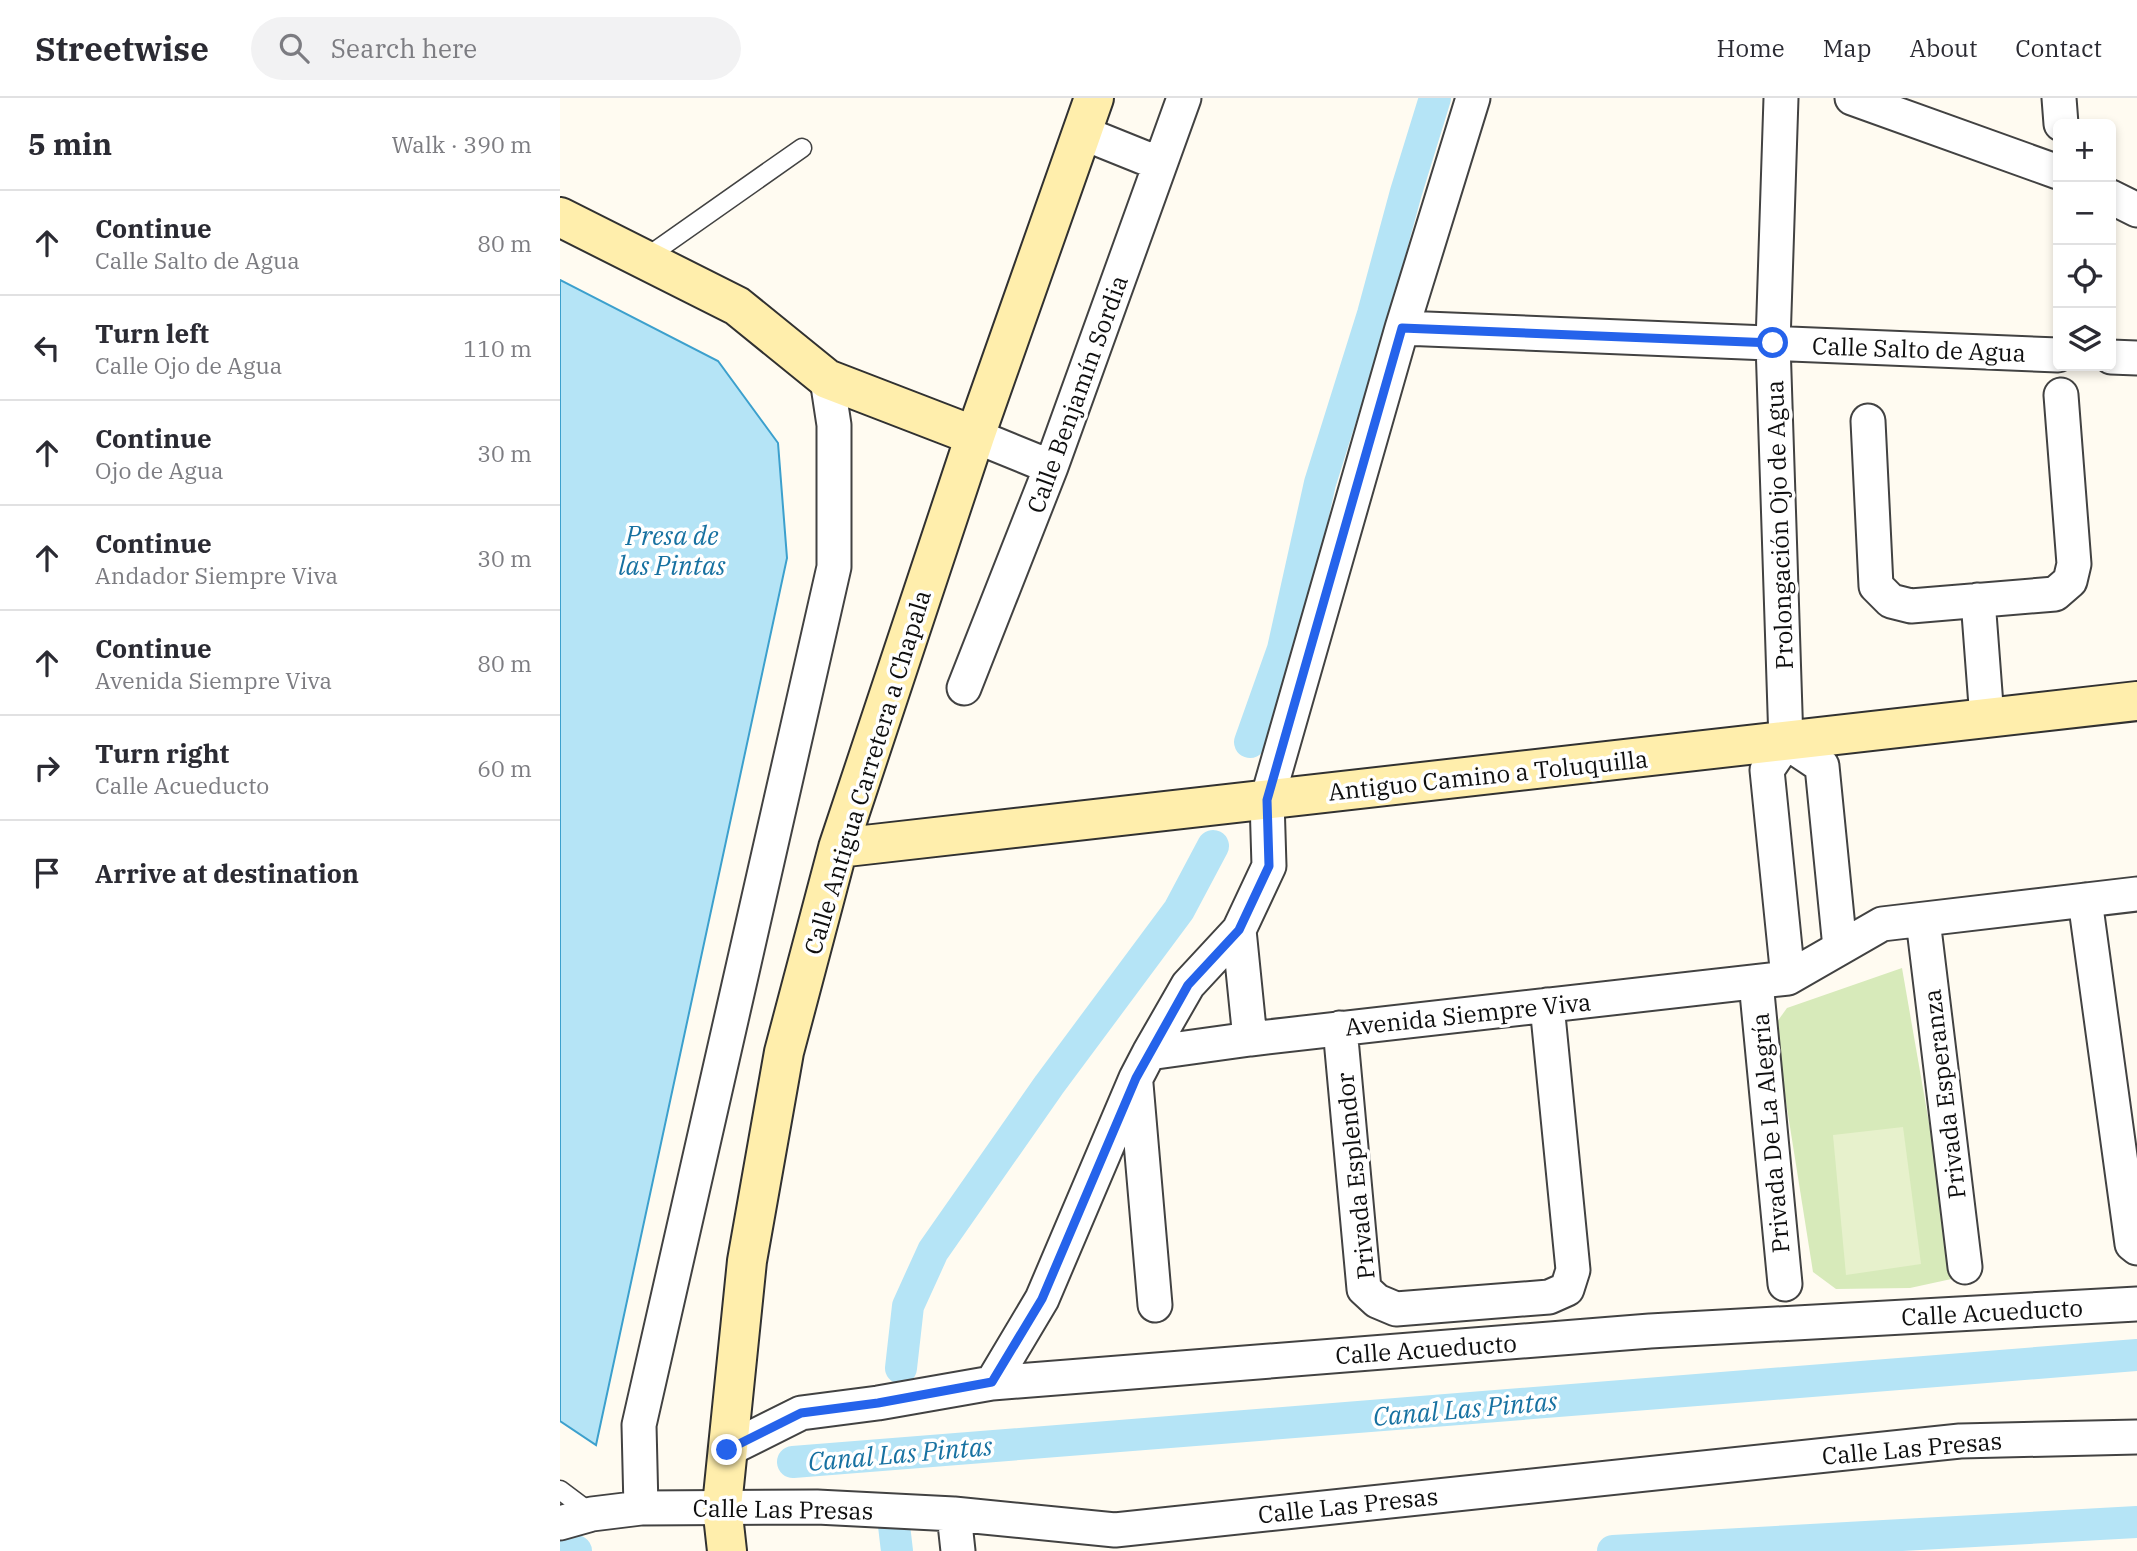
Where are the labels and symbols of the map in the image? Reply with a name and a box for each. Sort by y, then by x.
street label: Calle Benjamín Sordia [1019,271,1135,517]
route start [1757,327,1788,358]
street label: Calle Salto de Agua [1812,329,2026,369]
street label: Prolongación Ojo de Agua [1758,380,1800,670]
water label: Presa de las Pintas [618,518,726,582]
street label: Calle Antigua Carretera a Chapala [796,586,938,958]
street label: Antiguo Camino a Toluquilla [1327,742,1649,808]
street label: Avenida Siempre Viva [1343,985,1593,1043]
street label: Privada Esperanza [1915,987,1973,1201]
street label: Privada De La Alegría [1744,1012,1796,1254]
street label: Privada Esplendor [1328,1071,1382,1281]
street label: Calle Acueducto [1900,1291,2084,1333]
street label: Calle Acueducto [1334,1327,1518,1371]
water label: Canal Las Pintas [1371,1383,1559,1433]
street label: Calle Las Presas [1821,1424,2003,1472]
water label: Canal Las Pintas [806,1428,994,1478]
route end [711,1434,742,1465]
street label: Calle Las Presas [1256,1480,1440,1530]
street label: Calle Las Presas [692,1491,874,1527]

